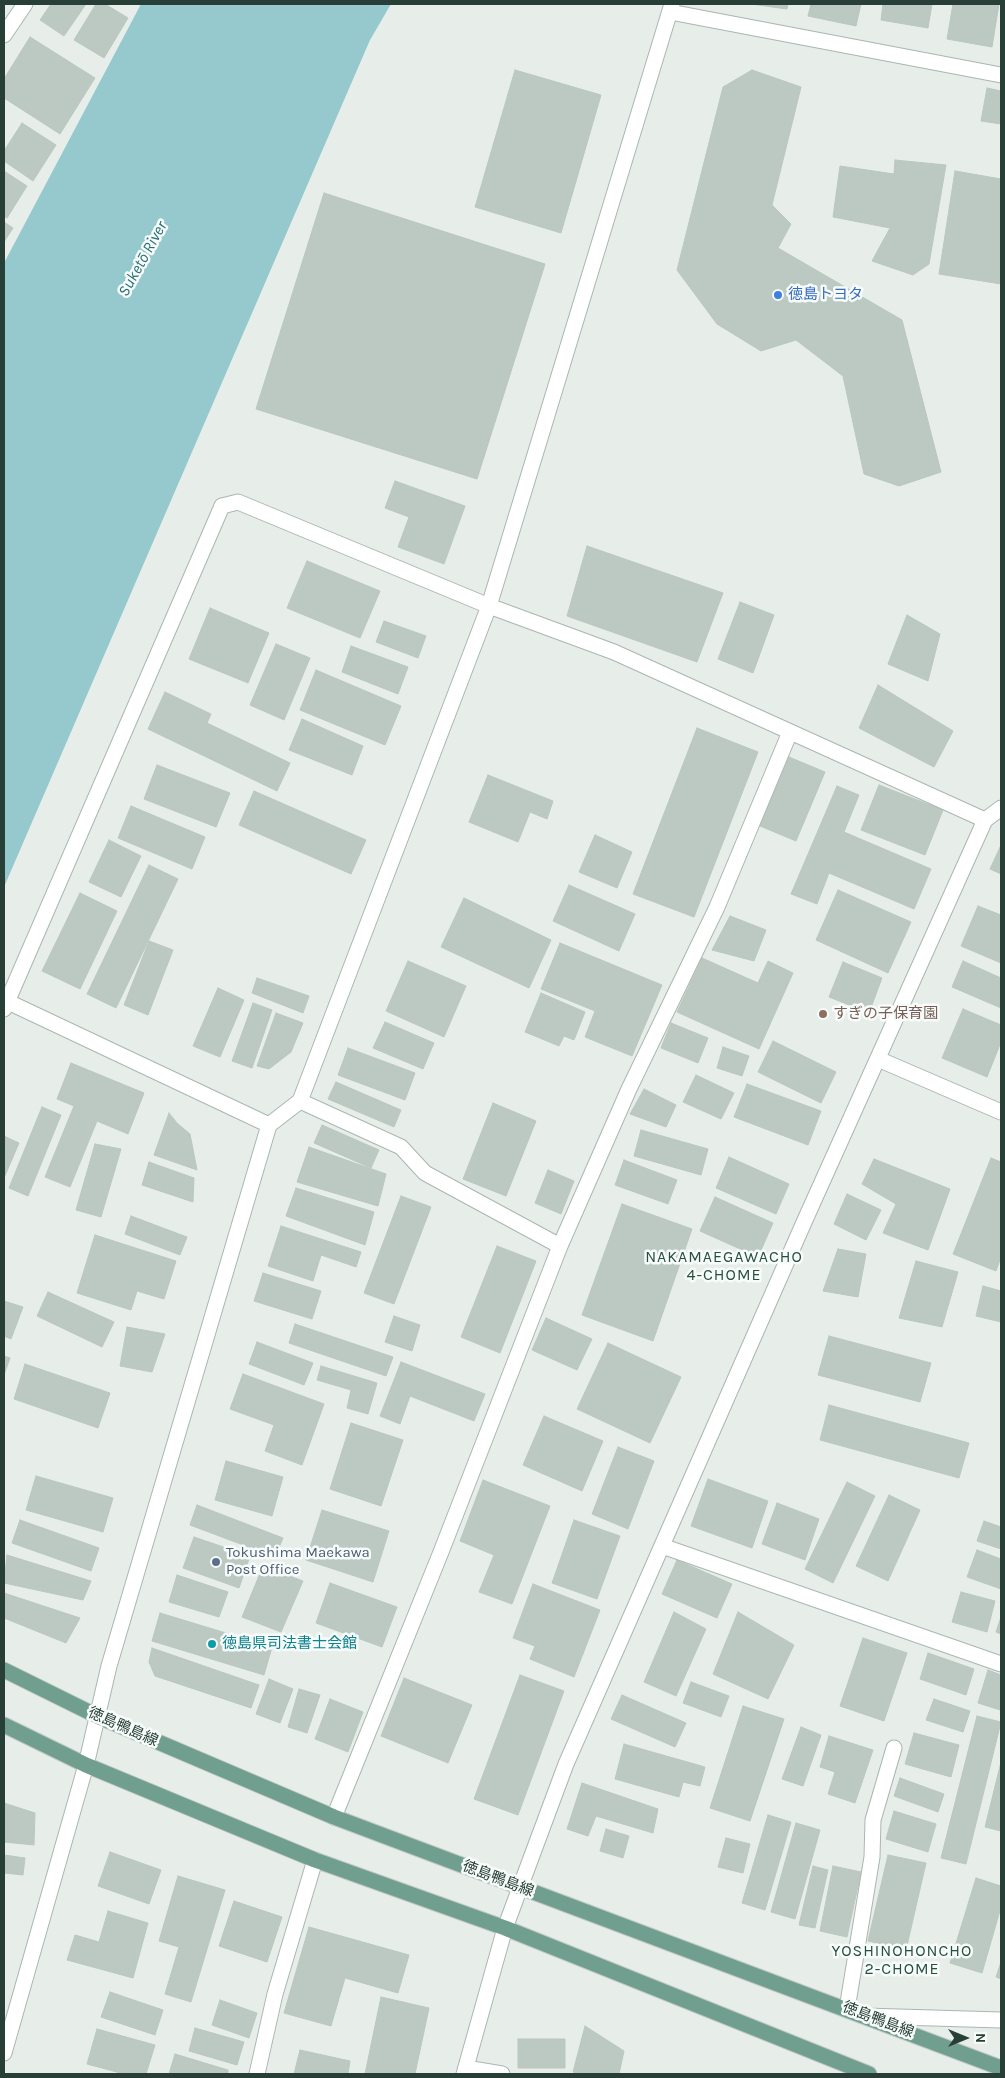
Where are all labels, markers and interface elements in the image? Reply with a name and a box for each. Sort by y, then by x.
water label: Suketō River [115,218,171,300]
place label: 徳島トヨタ [788,286,863,304]
marker: 徳島トヨタ [772,289,784,301]
place label: すぎの子保育園 [833,1005,938,1023]
marker: すぎの子保育園 [817,1008,829,1020]
district label: NAKAMAEGAWACHO 4-CHOME [643,1247,805,1285]
place label: Tokushima Maekawa Post Office [226,1544,370,1579]
marker: Tokushima Maekawa Post Office [210,1556,222,1568]
place label: 徳島県司法書士会館 [222,1635,357,1653]
marker: 徳島県司法書士会館 [206,1638,218,1650]
street label: 徳島鴨島線 [85,1704,161,1750]
street label: 徳島鴨島線 [460,1857,536,1901]
district label: YOSHINOHONCHO 2-CHOME [830,1941,974,1979]
street label: 徳島鴨島線 [840,1998,916,2042]
north arrow [940,2013,990,2063]
text: N [972,2033,989,2043]

